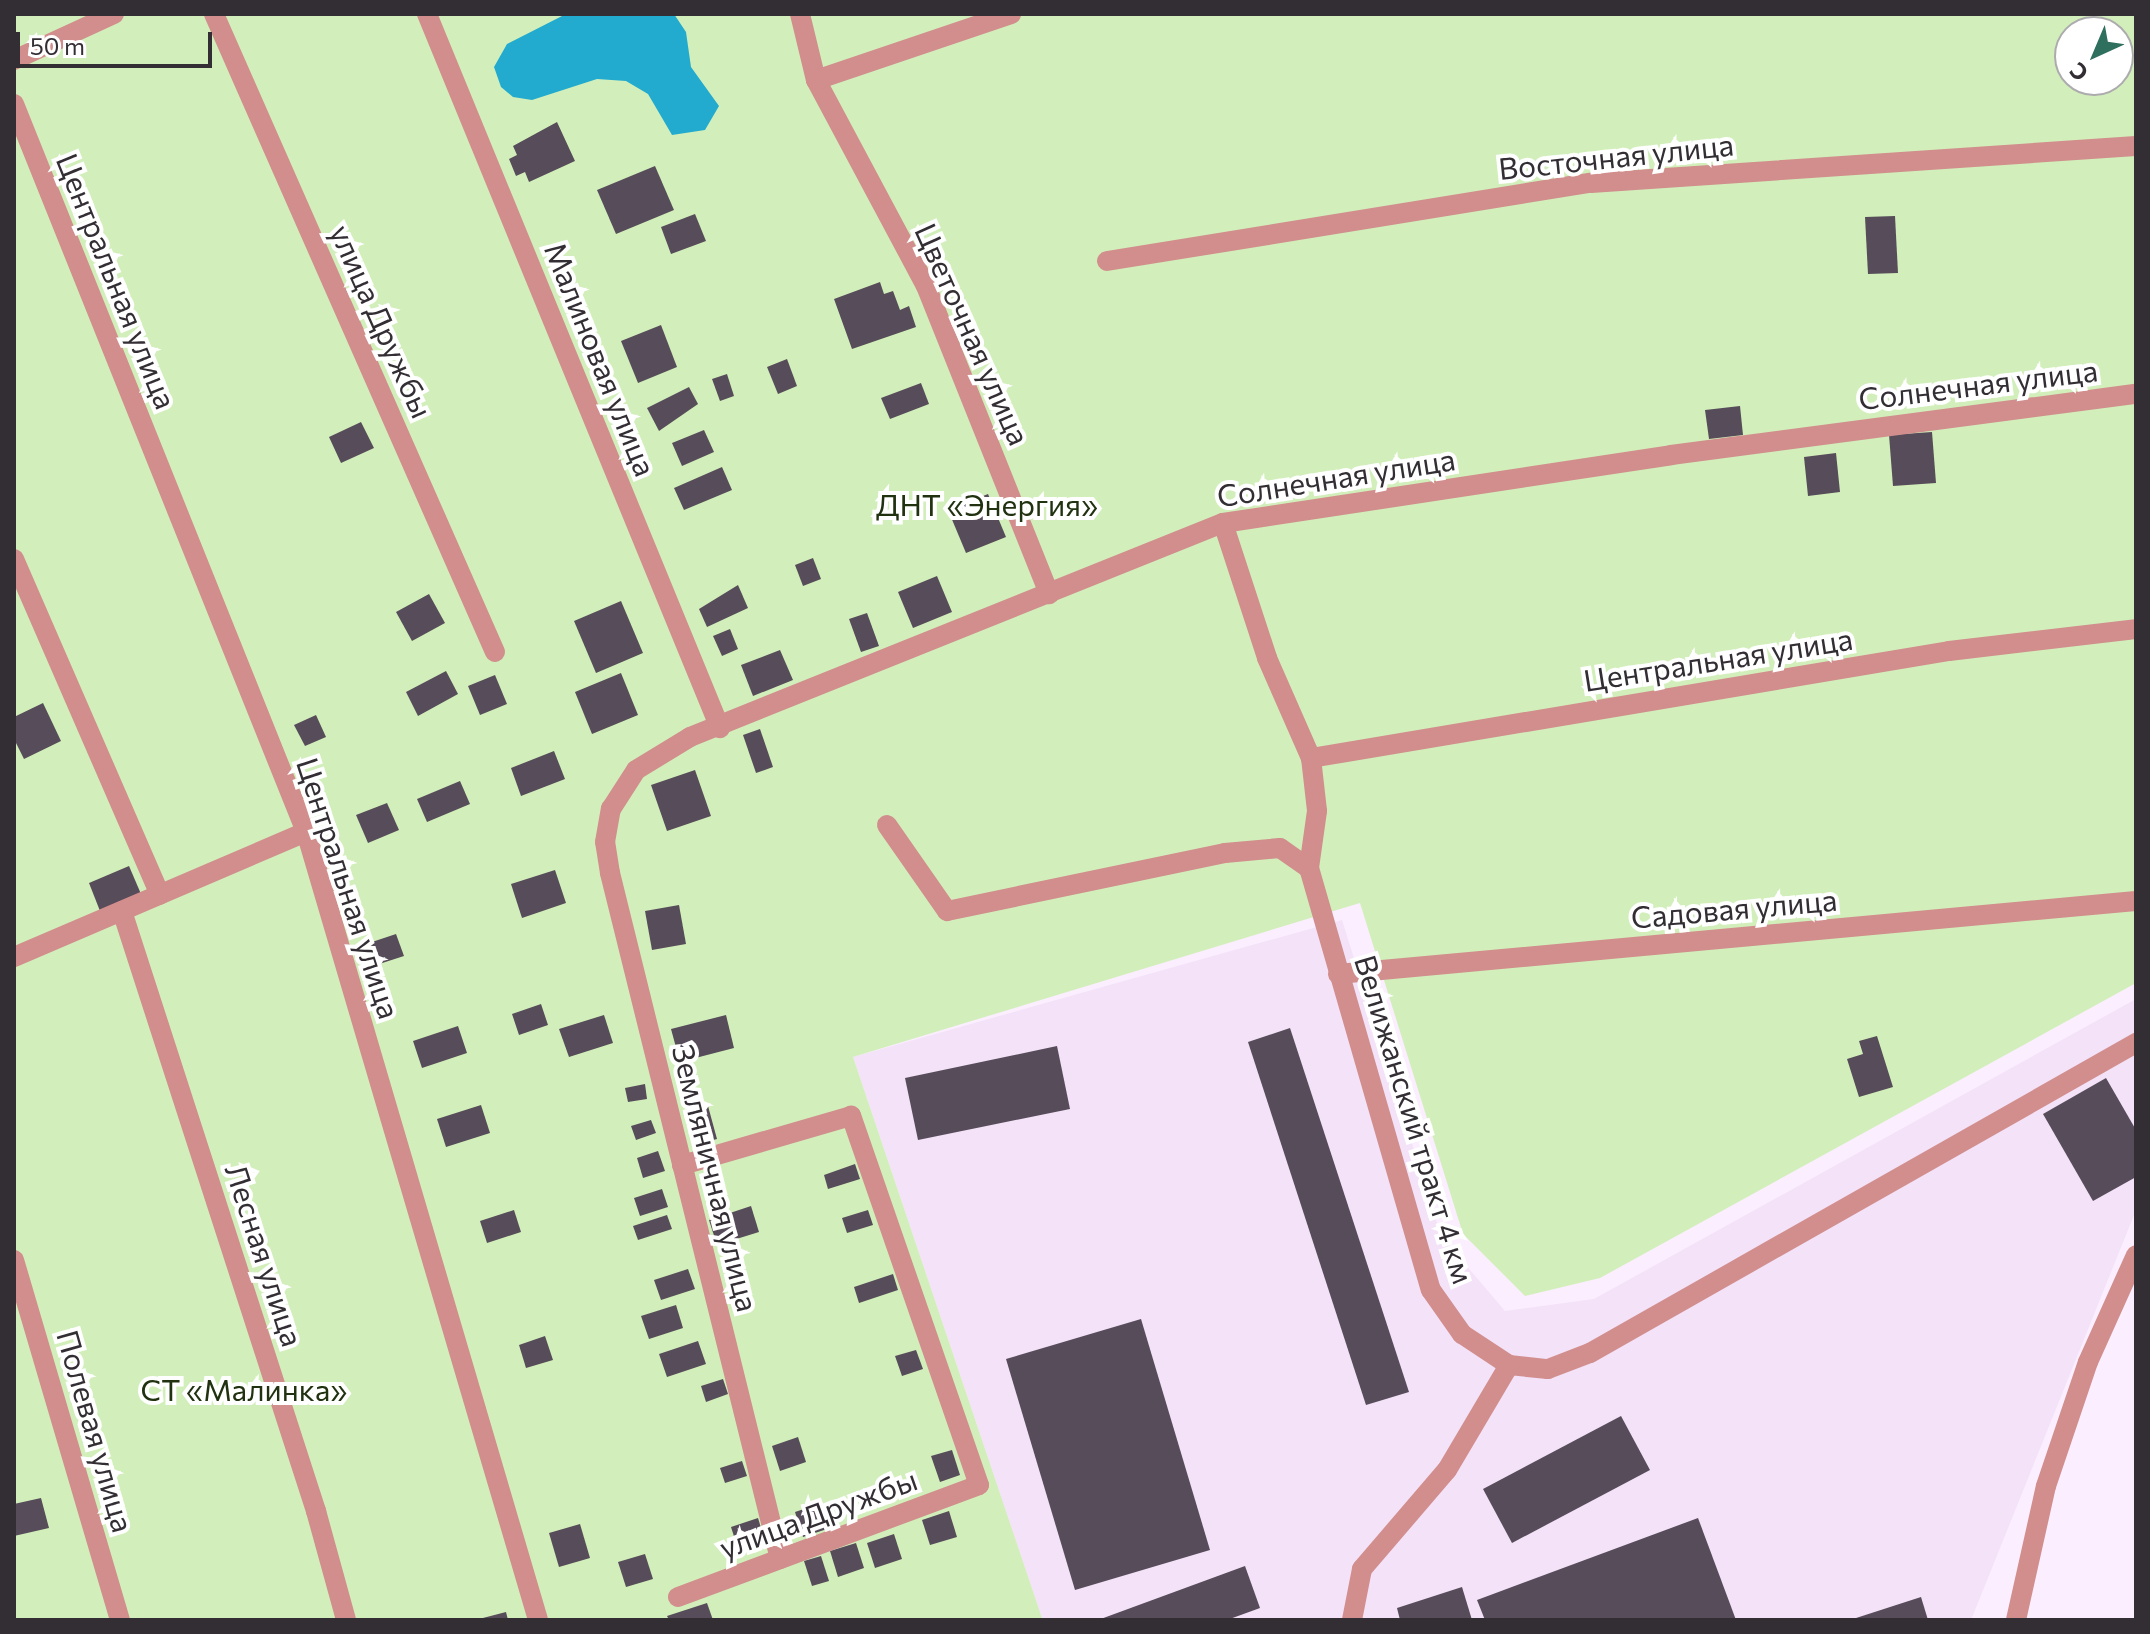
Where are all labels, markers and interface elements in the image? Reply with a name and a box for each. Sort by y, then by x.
scale bar [20,16,216,66]
north arrow [2054,16,2134,96]
text: 50 m [30,31,85,60]
text: С [2064,57,2093,87]
street label: Восточная улица [1497,126,1735,186]
street label: Центральная улица [49,148,185,414]
street label: Цветочная улица [908,218,1038,450]
street label: улица Дружбы [323,219,441,423]
street label: Малиновая улица [538,237,664,481]
street label: Солнечная улица [1856,351,2100,417]
street label: Солнечная улица [1214,440,1458,514]
park label: ДНТ «Энергия» [876,486,1098,522]
street label: Центральная улица [1581,620,1855,698]
street label: Центральная улица [290,753,408,1023]
street label: Садовая улица [1630,881,1838,935]
street label: Велижанский тракт 4 км [1348,950,1482,1288]
street label: Земляничная улица [665,1041,767,1315]
street label: Лесная улица [219,1159,311,1351]
street label: Полевая улица [50,1326,142,1536]
park label: CТ «Малинка» [141,1371,347,1407]
street label: улица Дружбы [714,1461,922,1565]

